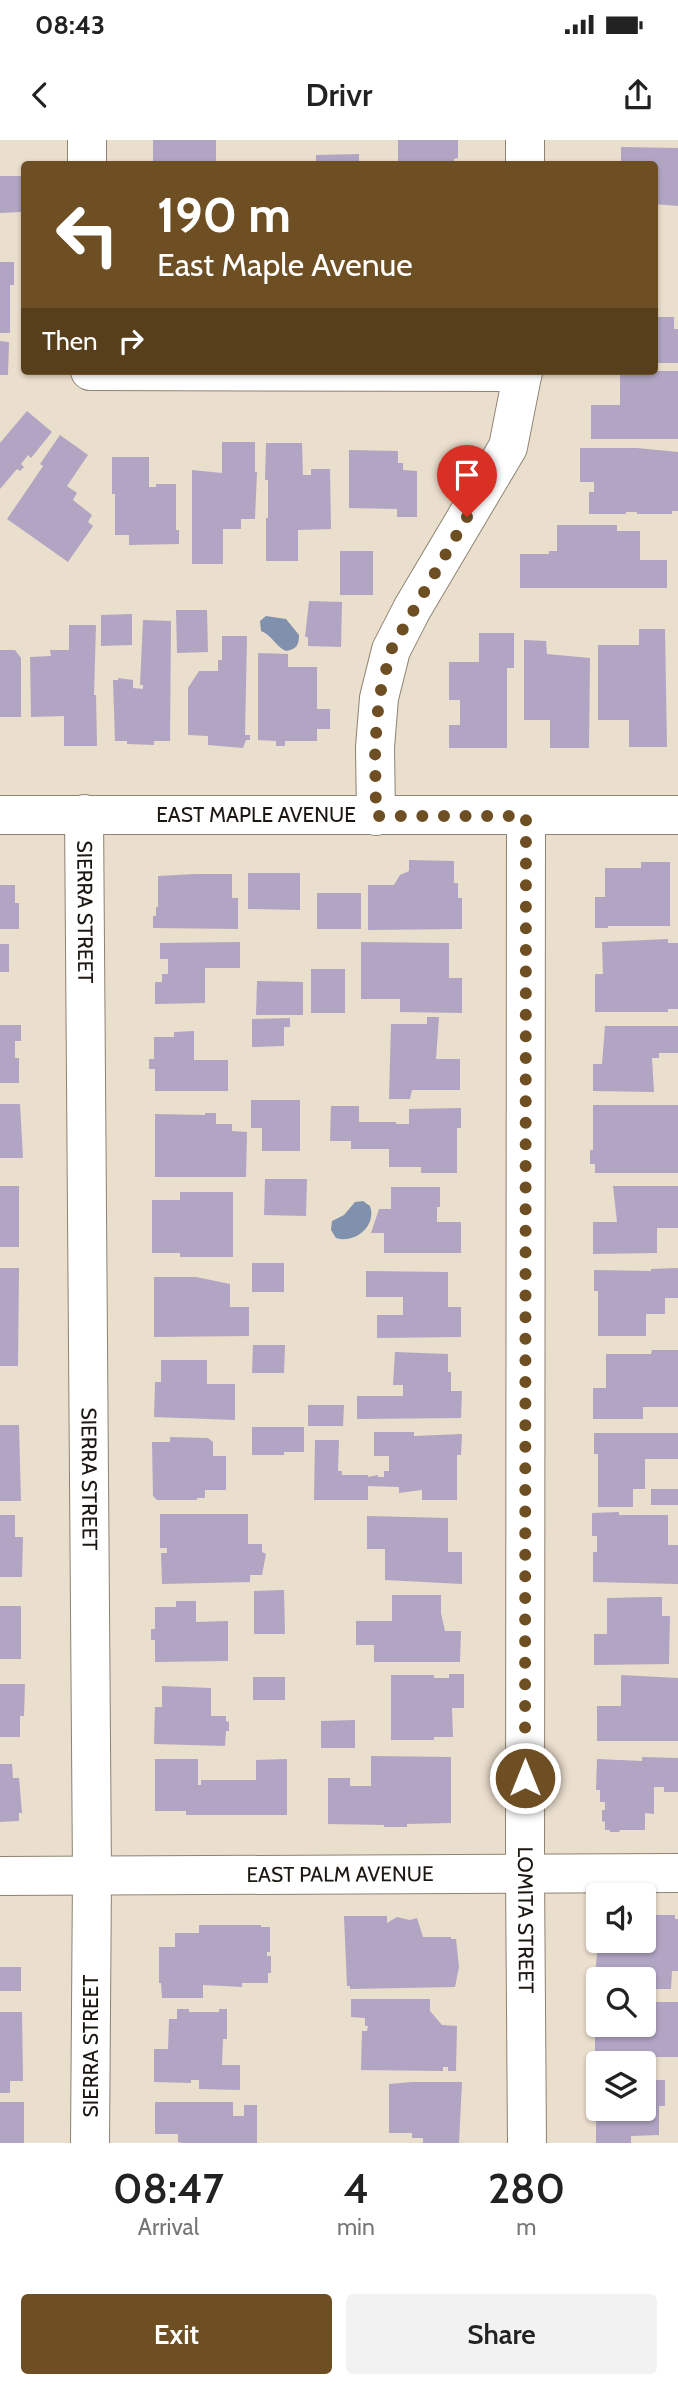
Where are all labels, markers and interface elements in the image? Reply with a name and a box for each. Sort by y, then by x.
text: 08:43 [35,9,105,41]
text: Drivr [306,75,372,114]
icon: back [21,76,59,114]
icon: share [619,76,657,114]
text: 190 m [157,185,291,244]
icon: left [42,189,133,280]
text: East Maple Avenue [157,245,413,284]
icon: right [112,322,150,360]
text: Then [42,325,98,357]
pin [437,445,497,517]
icon: arrive [448,456,486,494]
street label: EAST MAPLE AVENUE [156,802,356,827]
street label: SIERRA STREET [72,840,98,984]
street label: SIERRA STREET [76,1407,103,1551]
position arrow [488,1741,562,1815]
street label: LOMITA STREET [513,1847,539,1993]
street label: EAST PALM AVENUE [246,1861,434,1887]
map controls [586,1883,656,2121]
button: sound [586,1883,656,1953]
button: search [586,1967,656,2037]
street label: SIERRA STREET [78,1975,103,2117]
button: layers [586,2051,656,2121]
text: 08:47 [113,2162,224,2214]
text: 4 [343,2162,369,2214]
text: 280 [488,2162,565,2214]
text: Arrival [138,2213,199,2241]
text: min [337,2213,375,2241]
text: m [516,2213,536,2241]
button: Exit [21,2294,332,2374]
button: Share [346,2294,657,2374]

